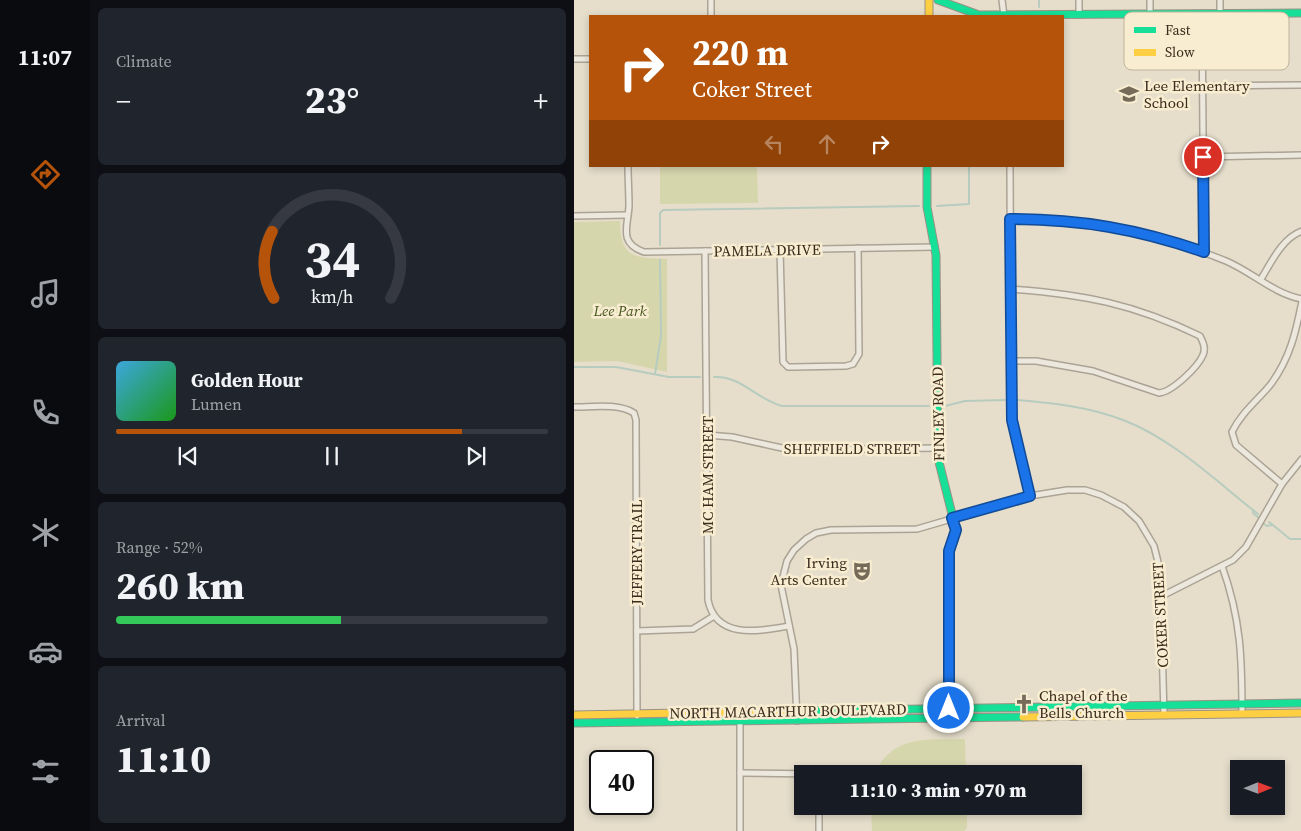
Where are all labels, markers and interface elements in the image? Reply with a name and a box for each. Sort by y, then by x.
legend [1124,12,1289,70]
text: Fast [1165,20,1191,40]
text: 220 m [692,29,788,77]
icon: right [609,35,674,100]
text: 11:07 [18,42,72,72]
text: Slow [1165,42,1195,62]
text: Climate [116,50,172,72]
text: 23° [305,74,359,126]
text: Coker Street [692,74,812,104]
place label: Lee Elementary School [1144,75,1250,113]
text: − [116,82,131,120]
text: + [533,82,548,120]
school or university icon: Lee Elementary School [1118,83,1140,105]
icon: left [760,130,788,158]
icon: ahead [813,130,841,158]
icon: right [866,130,894,158]
pin [1182,136,1224,178]
icon: arrive [1189,143,1217,171]
icon: directions [28,157,63,192]
text: 34 [304,223,360,294]
street label: PAMELA DRIVE [713,239,821,261]
icon: music [28,276,63,311]
text: km/h [311,284,354,309]
park label: Lee Park [593,300,647,321]
street label: FINLEY ROAD [927,366,949,462]
text: Golden Hour [191,367,303,393]
text: Lumen [191,393,242,415]
icon: phone [28,395,63,430]
street label: MC HAM STREET [697,416,718,534]
street label: SHEFFIELD STREET [784,438,920,459]
icon: previous [174,442,202,470]
icon: pause [318,442,346,470]
icon: next [462,442,490,470]
street label: JEFFERY TRAIL [626,499,647,606]
icon: climate [28,515,63,550]
text: Range · 52% [116,536,203,558]
place label: Irving Arts Center [771,552,848,590]
text: 260 km [116,560,244,612]
theatre icon: Irving Arts Center [851,560,873,582]
street label: COKER STREET [1147,562,1173,668]
icon: car [28,634,63,669]
position arrow [922,681,974,733]
place label: Chapel of the Bells Church [1039,685,1128,723]
church icon: Chapel of the Bells Church [1013,693,1035,715]
street label: NORTH MACARTHUR BOULEVARD [669,698,907,724]
text: Arrival [116,709,165,731]
text: 11:10 [116,733,211,785]
speed limit sign: 40 [589,750,654,815]
icon: filters [28,754,63,789]
north arrow [1230,760,1285,815]
map controls [1230,760,1285,815]
text: 11:10 · 3 min · 970 m [849,777,1027,803]

